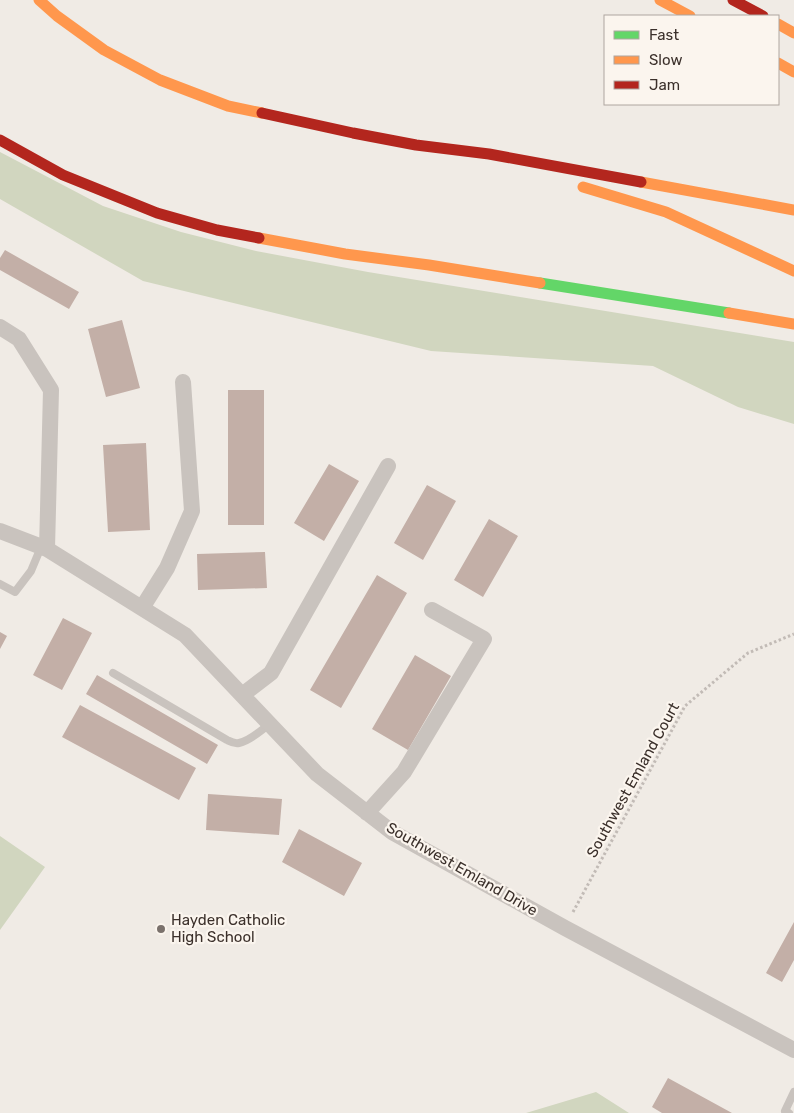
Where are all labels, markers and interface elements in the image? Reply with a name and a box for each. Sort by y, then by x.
legend [604,15,779,105]
text: Fast [649,26,679,44]
text: Slow [649,51,682,69]
text: Jam [649,76,680,94]
street label: Southwest Emland Court [583,699,683,861]
street label: Southwest Emland Drive [383,818,541,920]
place label: Hayden Catholic High School [171,911,285,946]
marker: Hayden Catholic High School [155,923,167,935]

